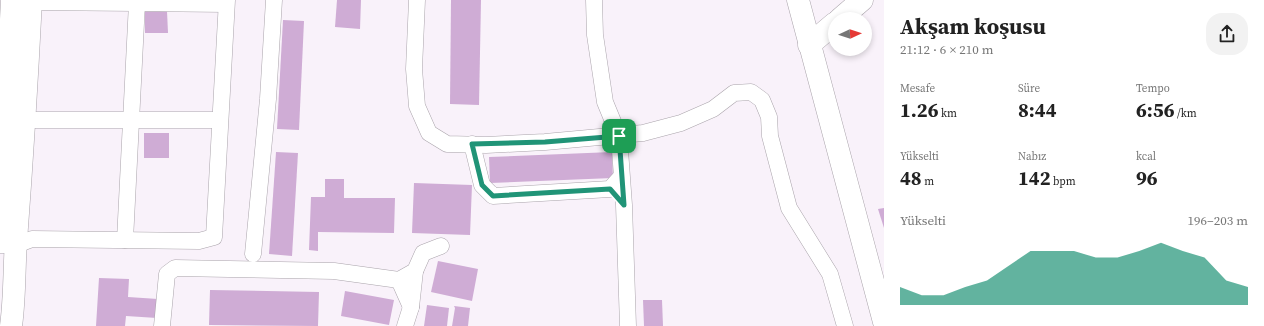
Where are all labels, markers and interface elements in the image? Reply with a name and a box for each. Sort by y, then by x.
text: Akşam koşusu [900,11,1046,41]
north arrow [828,12,872,56]
map controls [828,12,872,56]
button: share [1206,13,1248,55]
text: 21:12 · 6 × 210 m [900,41,994,58]
text: Mesafe [900,81,935,96]
text: Süre [1018,81,1040,96]
text: Tempo [1136,81,1170,96]
text: 1.26 [900,96,939,124]
text: 8:44 [1018,96,1057,124]
text: 6:56 [1136,96,1175,124]
text: km [939,106,957,121]
text: /km [1175,106,1197,121]
pin [602,119,636,153]
icon: arrive [608,125,630,147]
text: Yükselti [900,149,939,164]
text: Nabız [1018,149,1046,164]
text: kcal [1136,149,1156,164]
text: 48 [900,164,922,192]
text: 142 [1018,164,1051,192]
text: 96 [1136,164,1158,192]
text: m [922,174,934,189]
text: bpm [1051,174,1076,189]
text: Yükselti [900,212,946,229]
text: 196–203 m [1188,212,1248,229]

